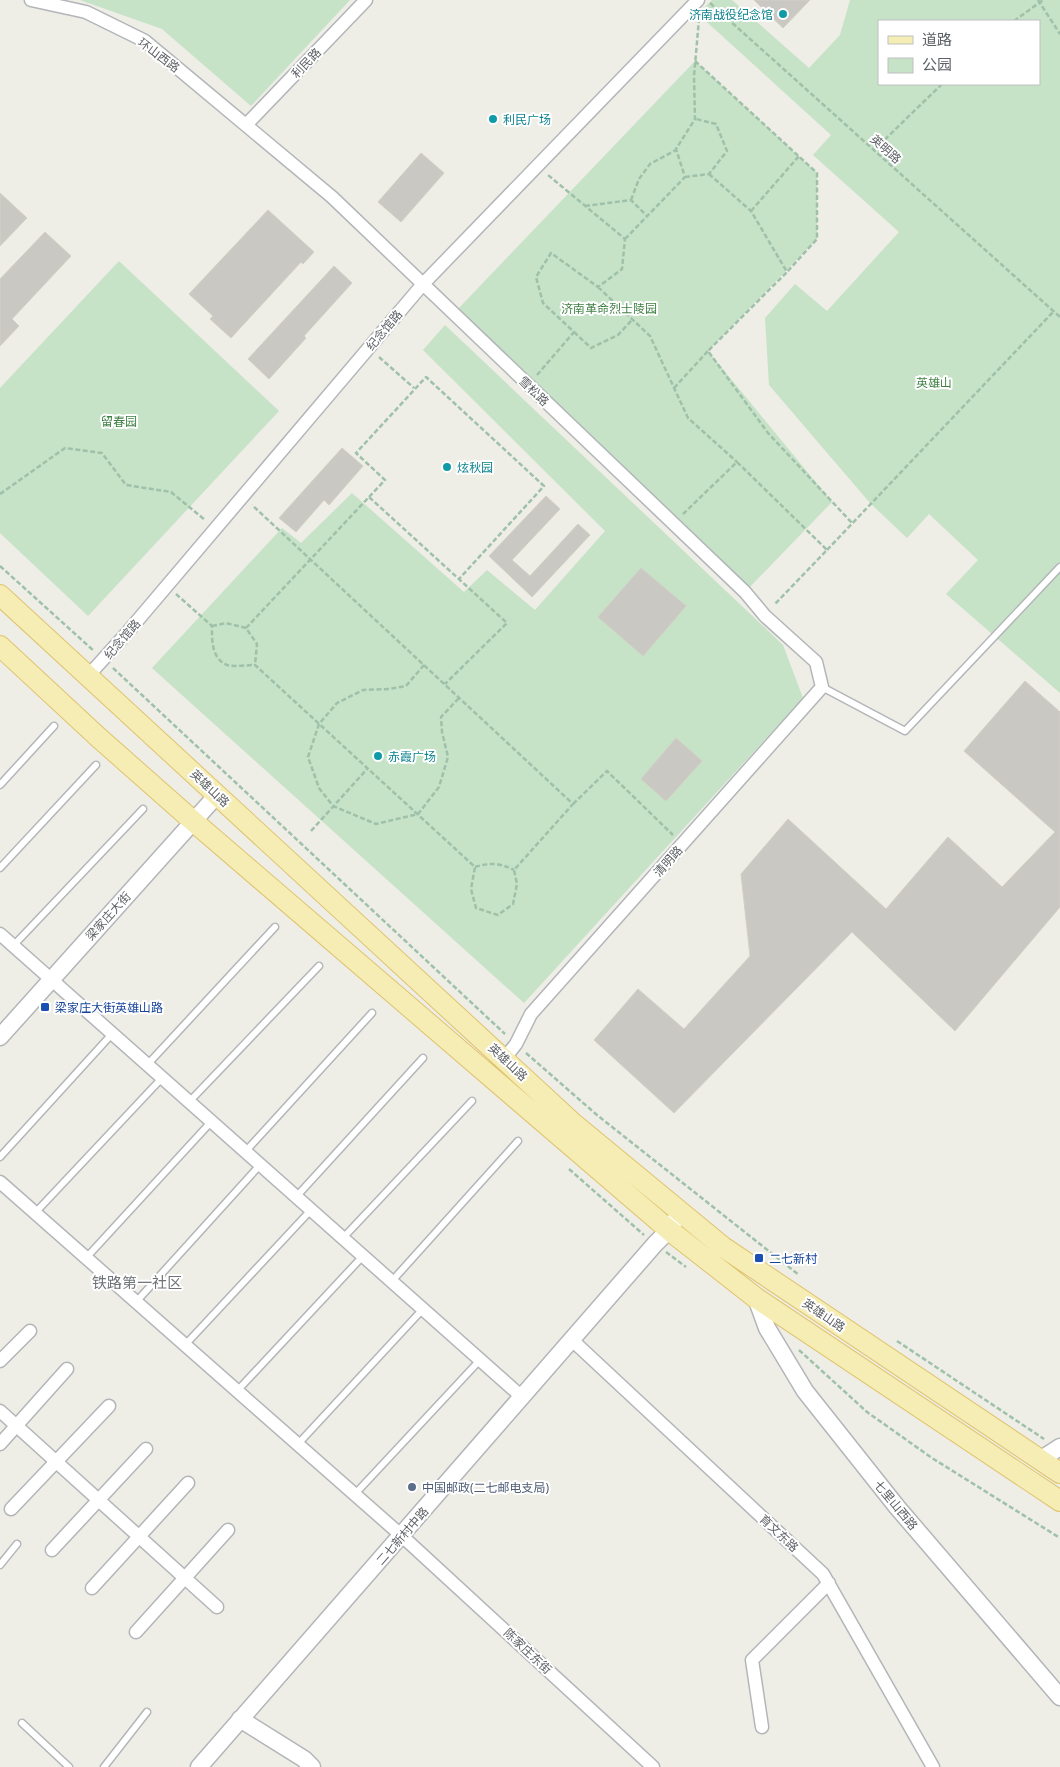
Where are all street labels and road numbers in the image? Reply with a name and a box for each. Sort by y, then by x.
street label: 环山西路 [135,34,183,76]
street label: 利民路 [287,44,325,82]
street label: 英明路 [867,131,905,167]
street label: 纪念馆路 [362,306,406,354]
street label: 雪松路 [515,372,553,410]
street label: 纪念馆路 [100,615,144,663]
street label: 英雄山路 [187,765,233,811]
street label: 清明路 [650,842,686,880]
street label: 梁家庄大街 [82,888,134,944]
street label: 英雄山路 [485,1039,531,1085]
street label: 英雄山路 [799,1295,849,1335]
street label: 七里山西路 [870,1477,922,1533]
street label: 二七新村中路 [372,1503,432,1569]
street label: 育文东路 [756,1510,802,1556]
street label: 陈家庄东街 [500,1624,556,1678]

